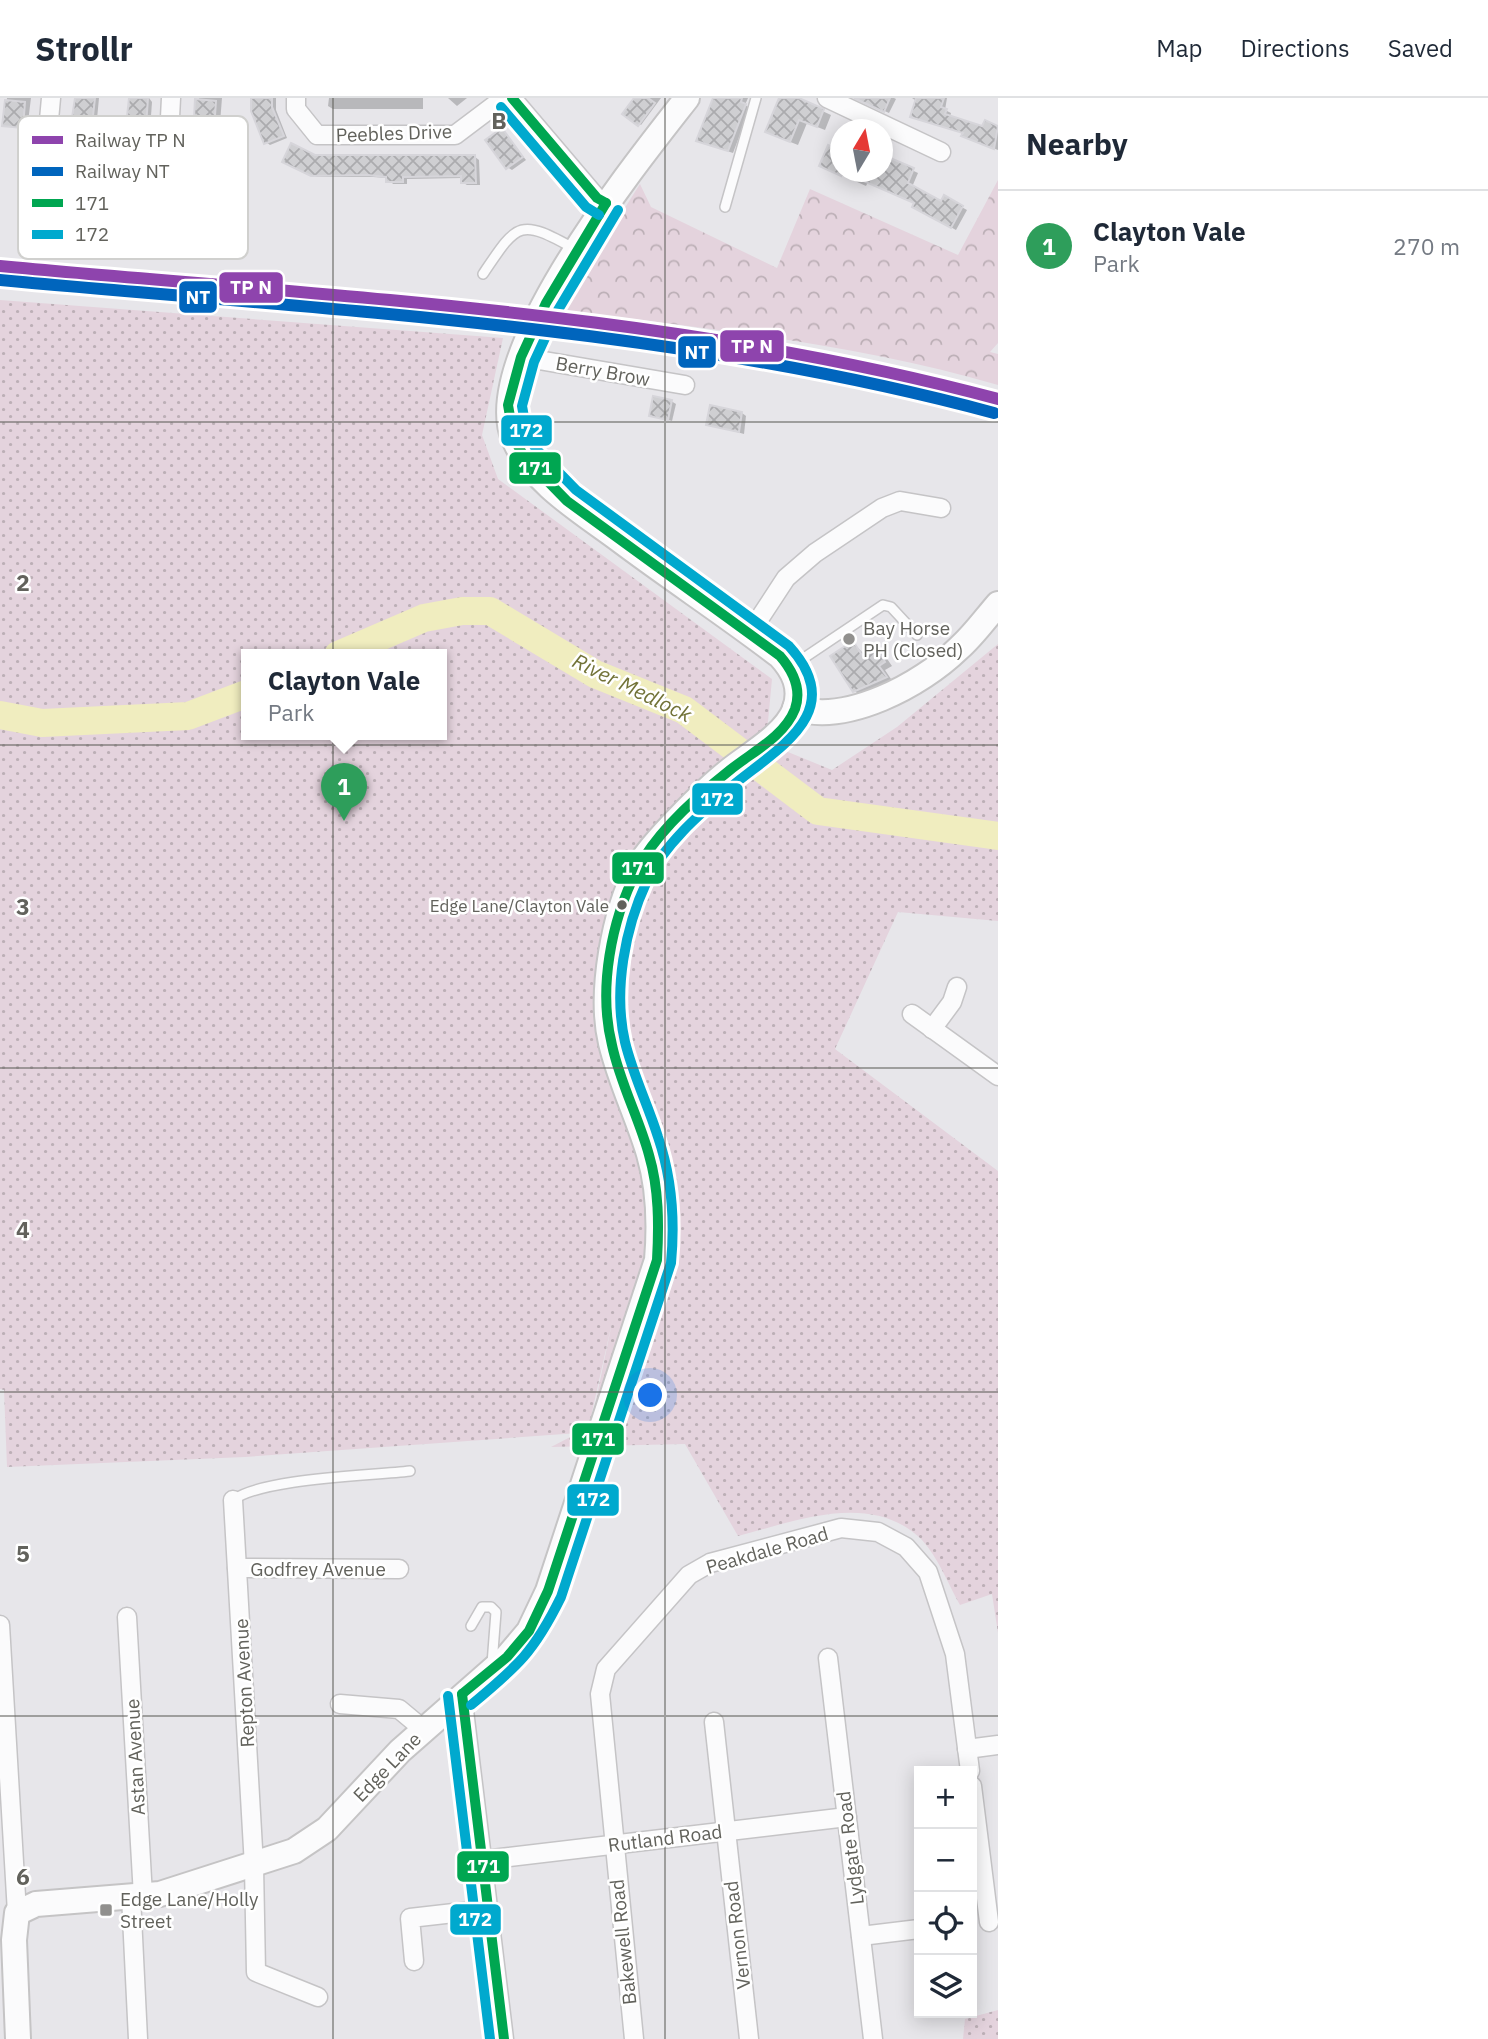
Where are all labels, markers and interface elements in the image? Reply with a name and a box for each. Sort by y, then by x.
text: Strollr [35,27,133,70]
text: Map [1156,32,1202,64]
text: Directions [1240,32,1350,64]
text: Saved [1388,32,1453,64]
text: B [491,105,507,135]
legend [18,116,248,259]
street label: Peebles Drive [335,119,453,147]
north arrow [830,119,893,182]
text: Nearby [1026,124,1128,163]
text: Railway TP N [75,128,186,152]
text: Railway NT [75,159,170,183]
text: 171 [75,191,109,215]
text: Clayton Vale [1093,214,1246,248]
text: 172 [75,222,109,246]
text: 1 [1042,231,1056,261]
text: 270 m [1393,231,1460,261]
text: Park [1093,248,1140,278]
line badge: TP N [218,271,284,304]
text: TP N [230,275,272,299]
line badge: NT [178,280,218,314]
text: NT [186,285,210,309]
line badge: TP N [719,329,785,363]
text: TP N [731,334,773,358]
line badge: NT [677,335,717,369]
text: NT [685,340,709,364]
street label: Berry Brow [554,351,652,391]
line badge: 172 [500,414,553,447]
text: 172 [509,418,543,442]
line badge: 171 [508,451,562,485]
text: 171 [518,456,553,480]
text: 2 [16,567,30,597]
place label: Bay Horse PH (Closed) [863,616,963,662]
marker: Bay Horse PH (Closed) [841,631,857,647]
water label: River Medlock [568,646,698,729]
popup [241,649,447,740]
text: Clayton Vale [268,663,420,697]
text: Park [268,697,314,727]
pin: 1 [321,763,367,821]
line badge: 172 [691,782,744,816]
text: 172 [700,787,734,811]
line badge: 171 [611,851,665,885]
text: 171 [621,856,656,880]
text: 3 [16,891,30,921]
place label: Edge Lane/Clayton Vale [430,895,609,917]
marker: Edge Lane/Clayton Vale [615,898,629,912]
text: 4 [16,1214,30,1244]
your location [633,1378,667,1412]
line badge: 171 [571,1422,625,1456]
text: 171 [581,1427,616,1451]
line badge: 172 [566,1483,620,1517]
text: 172 [576,1487,610,1511]
street label: Peakdale Road [703,1521,831,1579]
text: 5 [16,1538,30,1568]
street label: Godfrey Avenue [250,1557,386,1581]
street label: Repton Avenue [229,1618,259,1748]
street label: Astan Avenue [120,1698,150,1816]
street label: Edge Lane [348,1727,426,1807]
map controls [914,1766,977,2018]
button: + [914,1766,977,1829]
street label: Lydgate Road [831,1790,869,1906]
street label: Rutland Road [607,1819,723,1857]
button: − [914,1829,977,1892]
line badge: 171 [456,1850,510,1883]
text: 171 [466,1854,501,1878]
text: 6 [16,1861,30,1891]
street label: Bakewell Road [604,1878,642,2006]
street label: Vernon Road [718,1880,756,1990]
place label: Edge Lane/Holly Street [120,1887,259,1933]
button: locate [914,1892,977,1955]
marker: Edge Lane/Holly Street [98,1902,114,1918]
line badge: 172 [449,1903,502,1936]
text: 172 [458,1907,492,1931]
button: layers [914,1955,977,2018]

